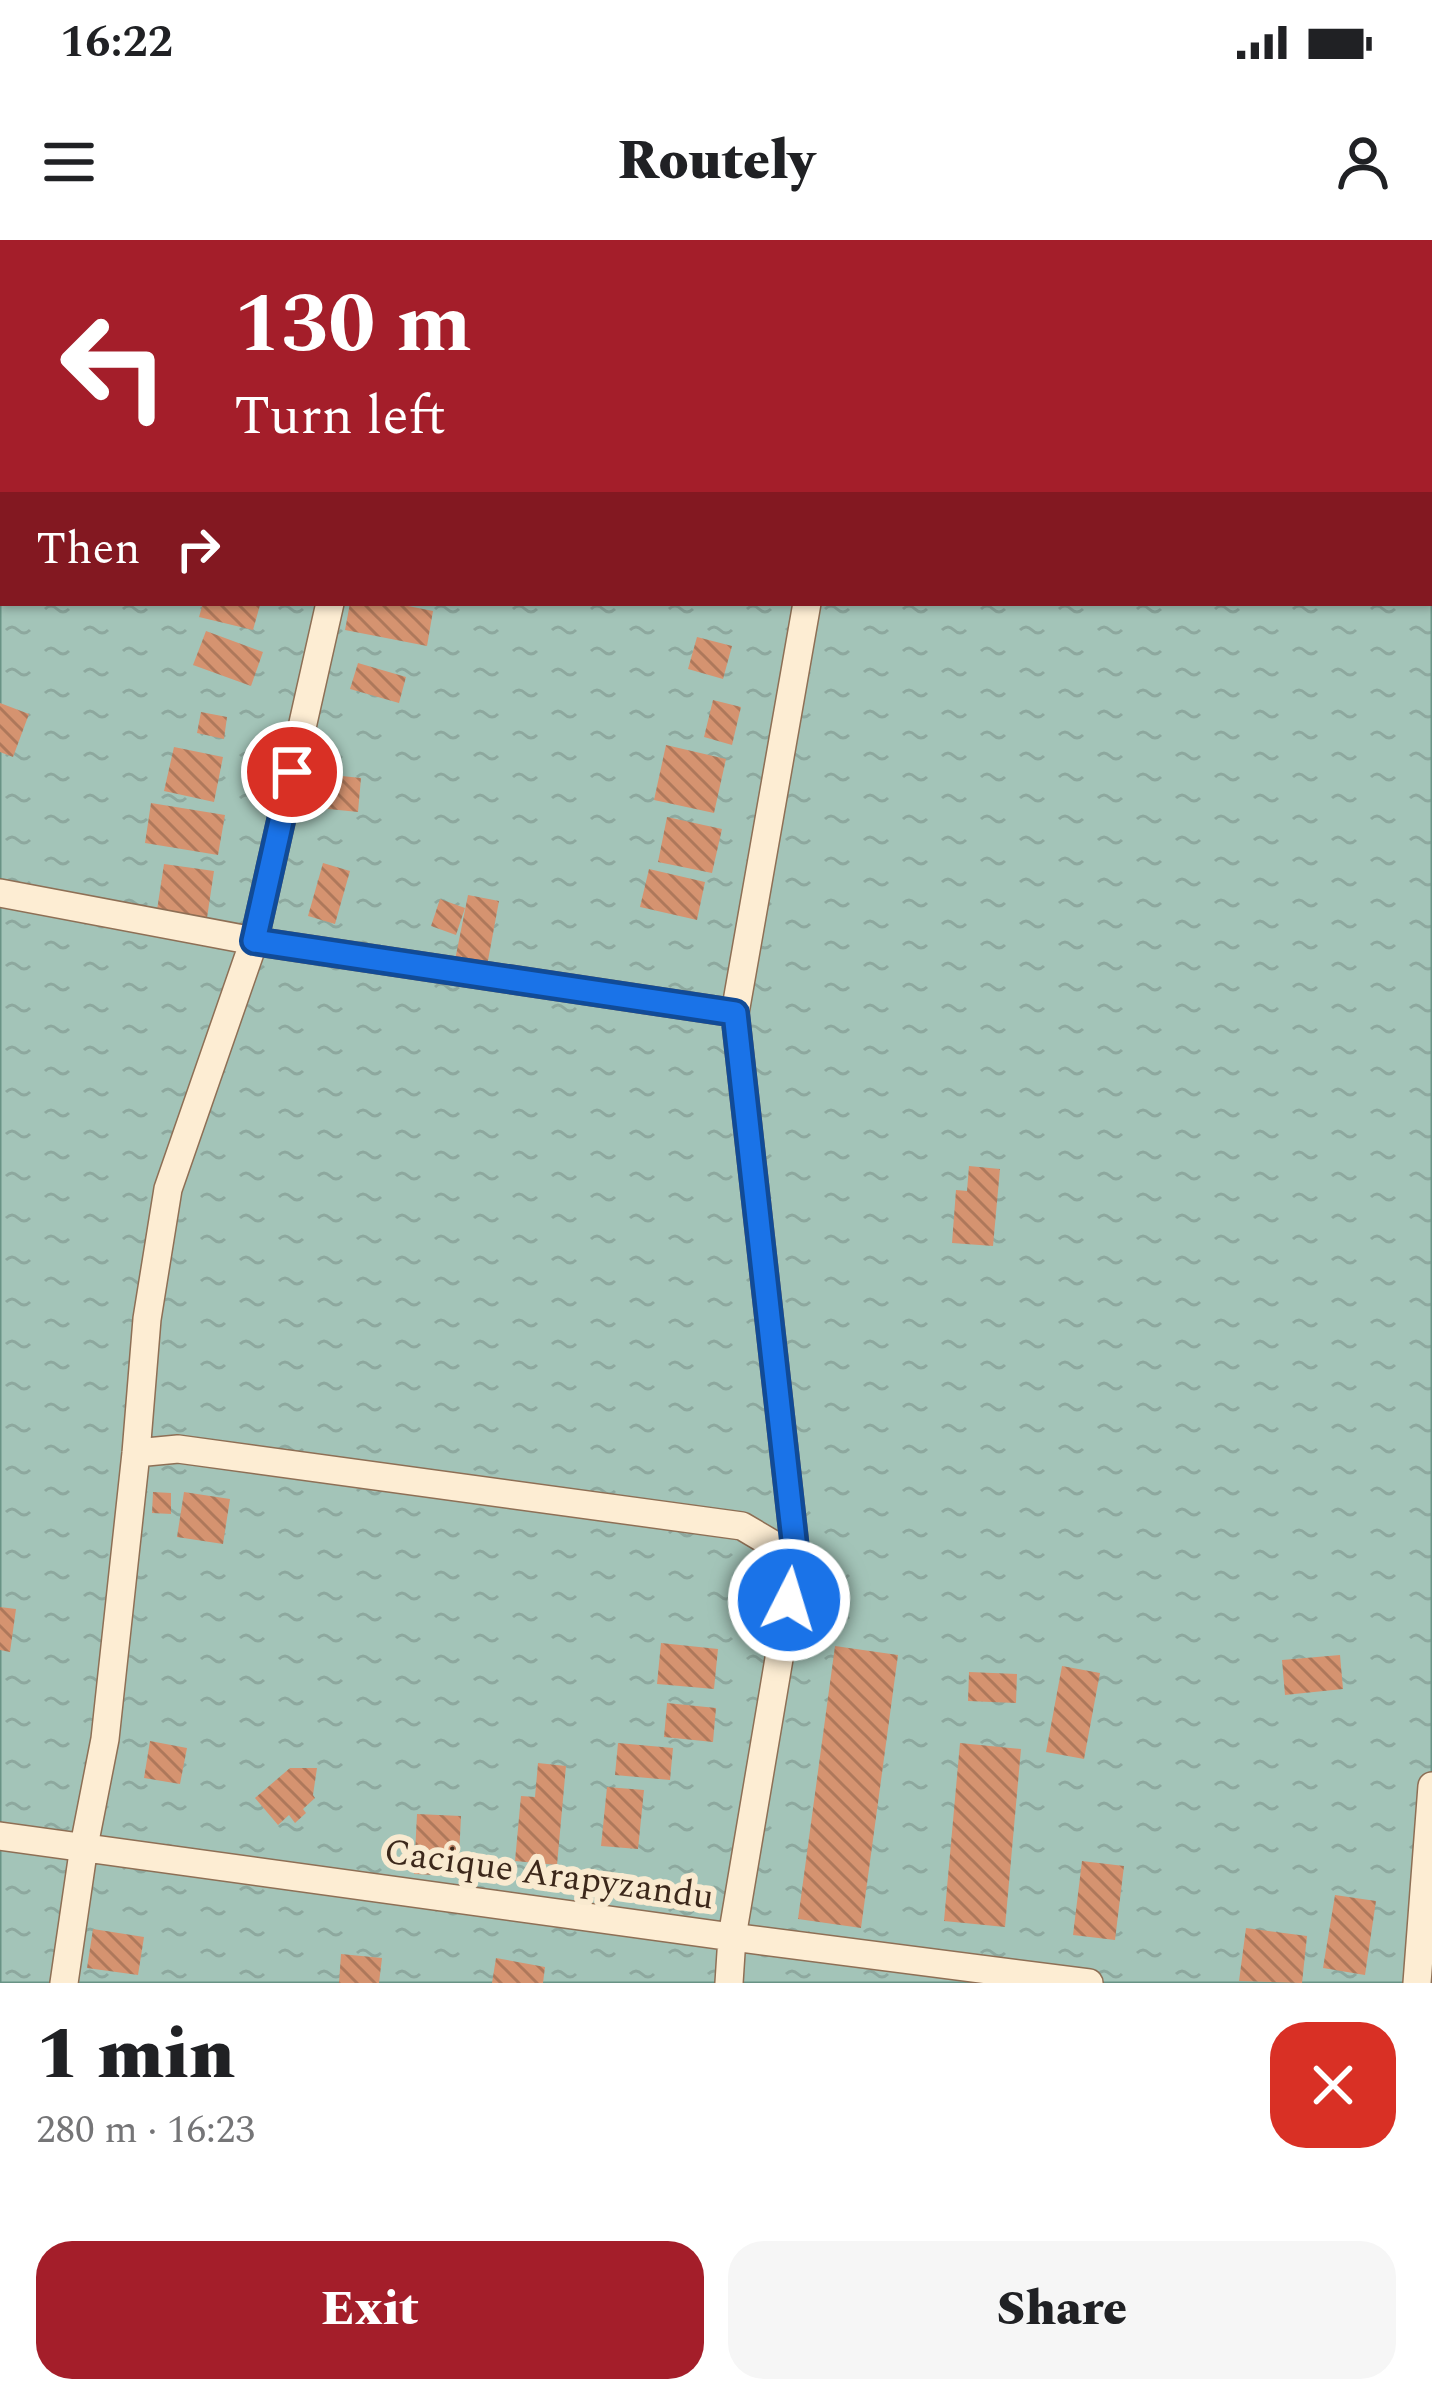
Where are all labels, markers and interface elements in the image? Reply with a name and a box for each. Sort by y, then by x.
text: 16:22 [60,8,173,77]
text: Routely [618,121,814,203]
icon: menu [36,129,102,195]
icon: person [1330,129,1396,195]
text: 130 m [234,261,472,389]
icon: left [36,288,192,444]
text: Turn left [234,376,446,458]
text: Then [36,515,141,584]
icon: right [165,516,231,582]
pin [241,721,343,823]
icon: arrive [259,739,325,805]
position arrow [726,1537,852,1663]
street label: Cacique Arapyzandu [381,1825,717,1925]
text: 1 min [36,2001,235,2110]
button: close [1270,2022,1396,2148]
text: 280 m · 16:23 [36,2101,255,2160]
button: Exit [36,2241,704,2379]
button: Share [728,2241,1396,2379]

